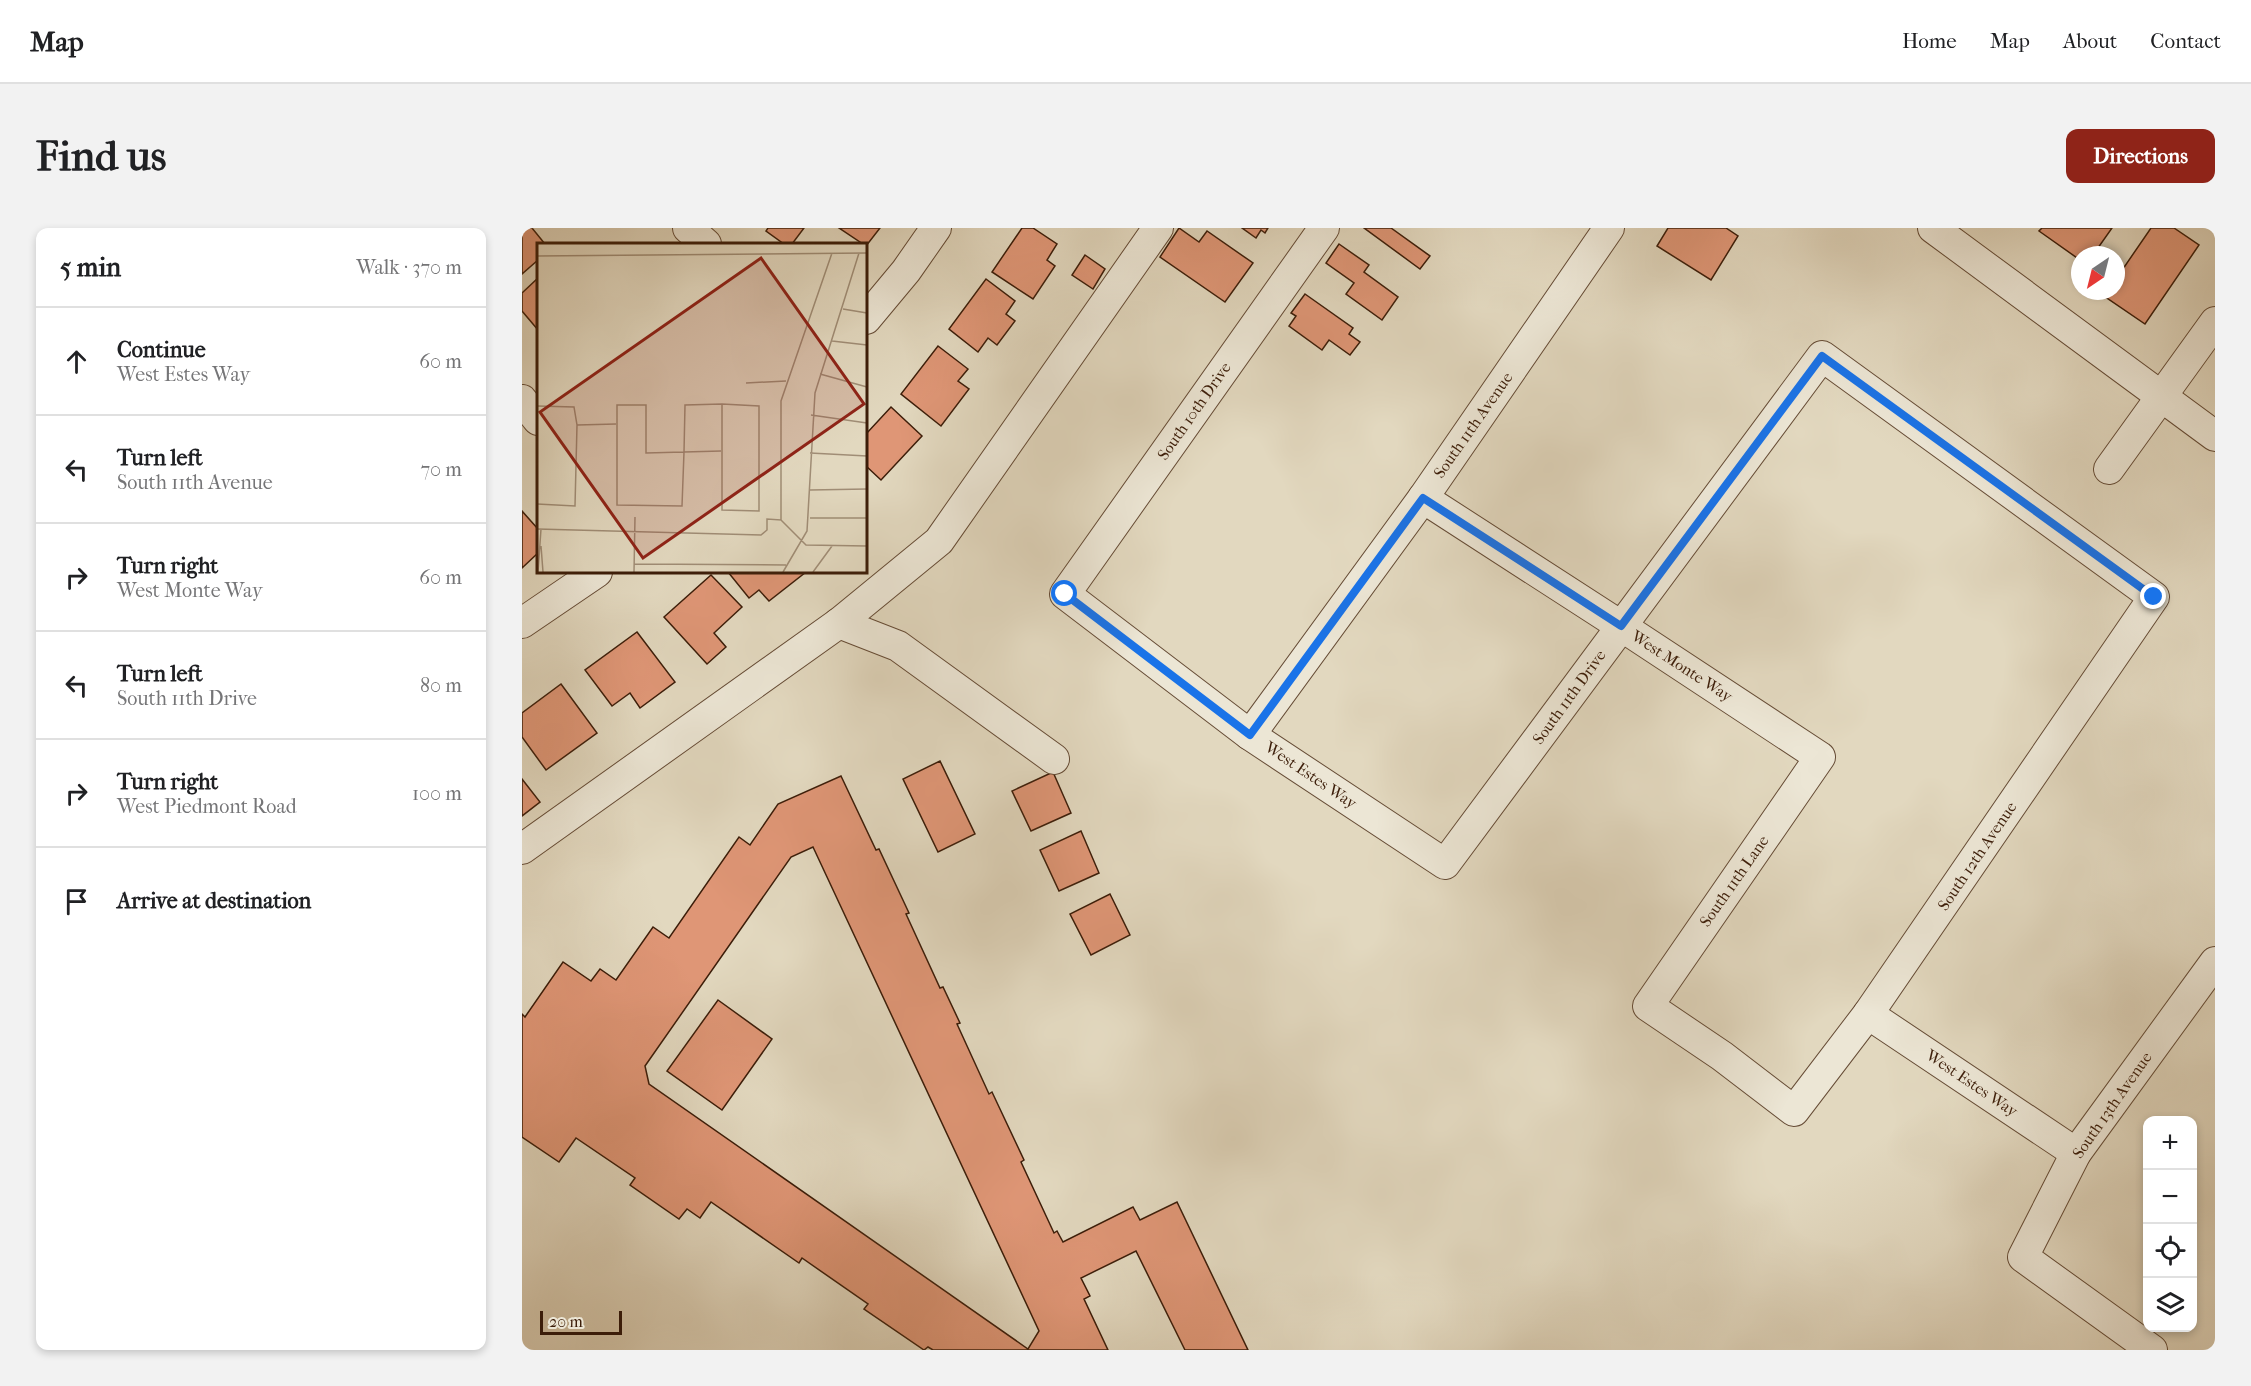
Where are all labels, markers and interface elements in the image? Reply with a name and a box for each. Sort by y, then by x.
text: Map [30,25,84,58]
text: Home [1902,29,1957,53]
text: Map [1990,29,2030,53]
text: About [2063,29,2117,53]
text: Contact [2150,29,2221,53]
button: Directions [2066,129,2215,183]
text: Find us [36,132,166,181]
inset map [537,243,867,573]
north arrow [2071,246,2125,300]
text: 5 min [60,252,121,283]
text: Walk · 370 m [356,256,462,279]
text: Continue [117,337,206,363]
icon: ahead [60,345,93,378]
text: 60 m [419,350,462,373]
street label: South 10th Drive [1153,358,1235,464]
text: West Estes Way [117,363,250,386]
street label: South 11th Avenue [1429,368,1517,481]
text: Turn left [117,445,203,471]
icon: left [60,453,93,486]
text: 70 m [420,458,462,481]
text: South 11th Avenue [117,471,273,494]
text: Turn right [117,553,218,579]
icon: right [60,561,93,594]
text: 60 m [419,566,462,589]
text: West Monte Way [117,579,263,602]
route start [1051,580,1077,606]
route end [2140,583,2166,609]
street label: West Monte Way [1627,626,1736,706]
street label: South 11th Drive [1528,646,1610,748]
text: Turn left [117,661,203,687]
icon: left [60,669,93,702]
text: 80 m [420,674,462,697]
text: South 11th Drive [117,687,257,710]
street label: West Estes Way [1261,737,1361,813]
text: Turn right [117,769,218,795]
icon: right [60,777,93,810]
text: 100 m [412,782,462,805]
text: West Piedmont Road [117,795,297,818]
street label: South 12th Avenue [1934,798,2020,914]
street label: South 11th Lane [1695,832,1773,930]
icon: arrive [60,885,93,918]
text: Arrive at destination [117,888,311,914]
street label: West Estes Way [1922,1045,2022,1121]
street label: South 13th Avenue [2068,1048,2156,1162]
map controls [2143,1116,2197,1332]
button: + [2143,1116,2197,1170]
button: − [2143,1170,2197,1224]
button: locate [2143,1224,2197,1278]
button: layers [2143,1278,2197,1332]
scale bar [540,1308,622,1336]
text: 20 m [549,1312,583,1331]

